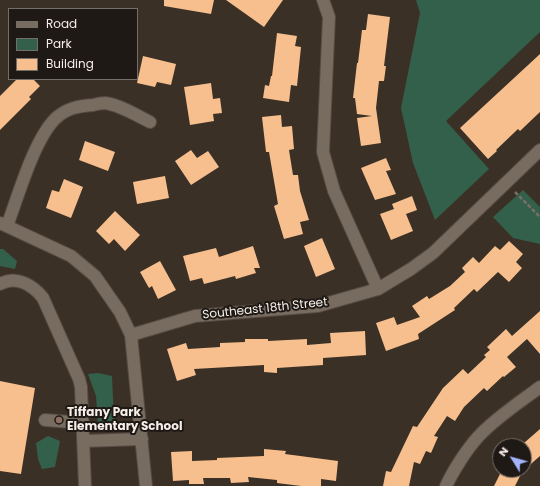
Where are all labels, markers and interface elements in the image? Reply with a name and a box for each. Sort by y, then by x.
legend [8,8,138,80]
text: Road [46,15,77,32]
text: Park [46,35,72,52]
text: Building [46,55,94,72]
street label: Southeast 18th Street [202,295,328,323]
place label: Tiffany Park Elementary School [67,406,182,434]
marker: Tiffany Park Elementary School [54,415,64,425]
north arrow [492,438,532,478]
text: N [494,443,512,460]

